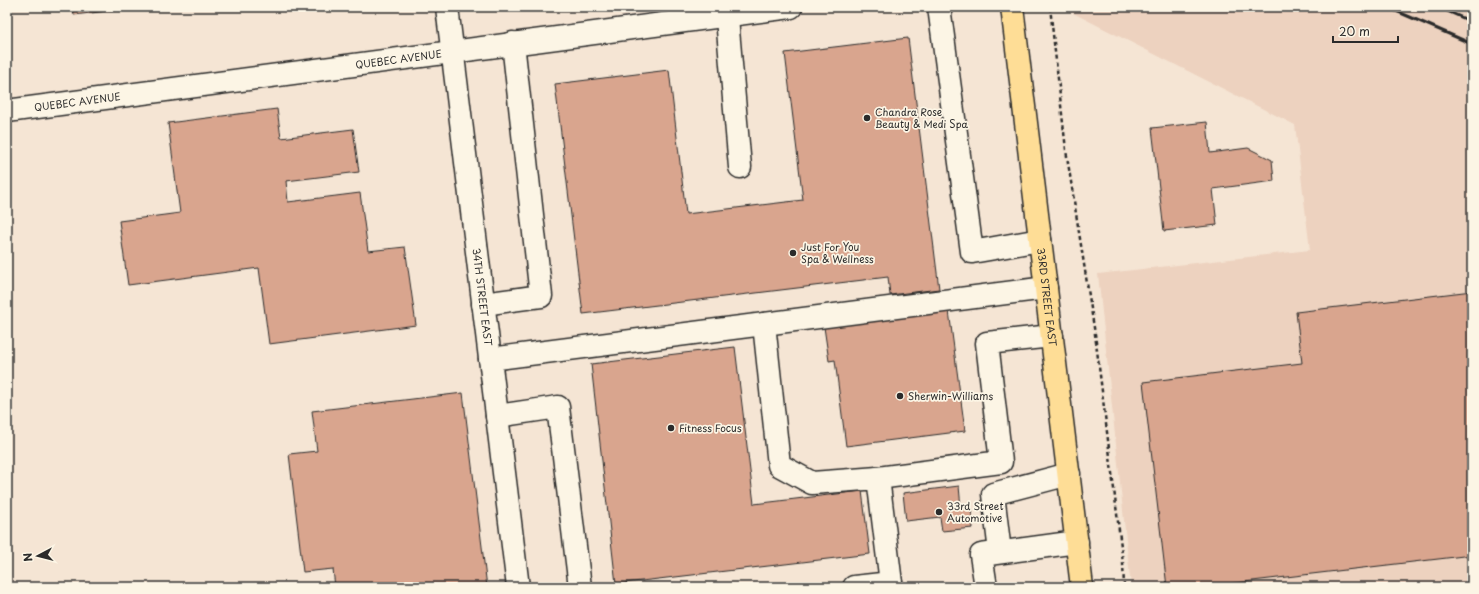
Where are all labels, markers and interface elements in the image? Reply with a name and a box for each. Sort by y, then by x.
scale bar [1333,18,1398,44]
text: 20 m [1339,22,1370,40]
street label: QUEBEC AVENUE [354,45,443,72]
street label: QUEBEC AVENUE [33,88,121,114]
place label: Chandra Rose Beauty & Medi Spa [875,104,969,131]
marker: Chandra Rose Beauty & Medi Spa [862,113,872,123]
place label: Just For You Spa & Wellness [801,239,874,266]
street label: 34TH STREET EAST [470,247,496,347]
street label: 33RD STREET EAST [1034,247,1061,347]
marker: Just For You Spa & Wellness [788,248,798,258]
place label: Sherwin-Williams [908,388,993,403]
marker: Sherwin-Williams [895,391,905,401]
place label: Fitness Focus [679,420,742,435]
marker: Fitness Focus [666,423,676,433]
place label: 33rd Street Automotive [947,498,1004,525]
marker: 33rd Street Automotive [934,507,944,517]
north arrow [18,536,58,576]
text: N [19,552,37,563]

